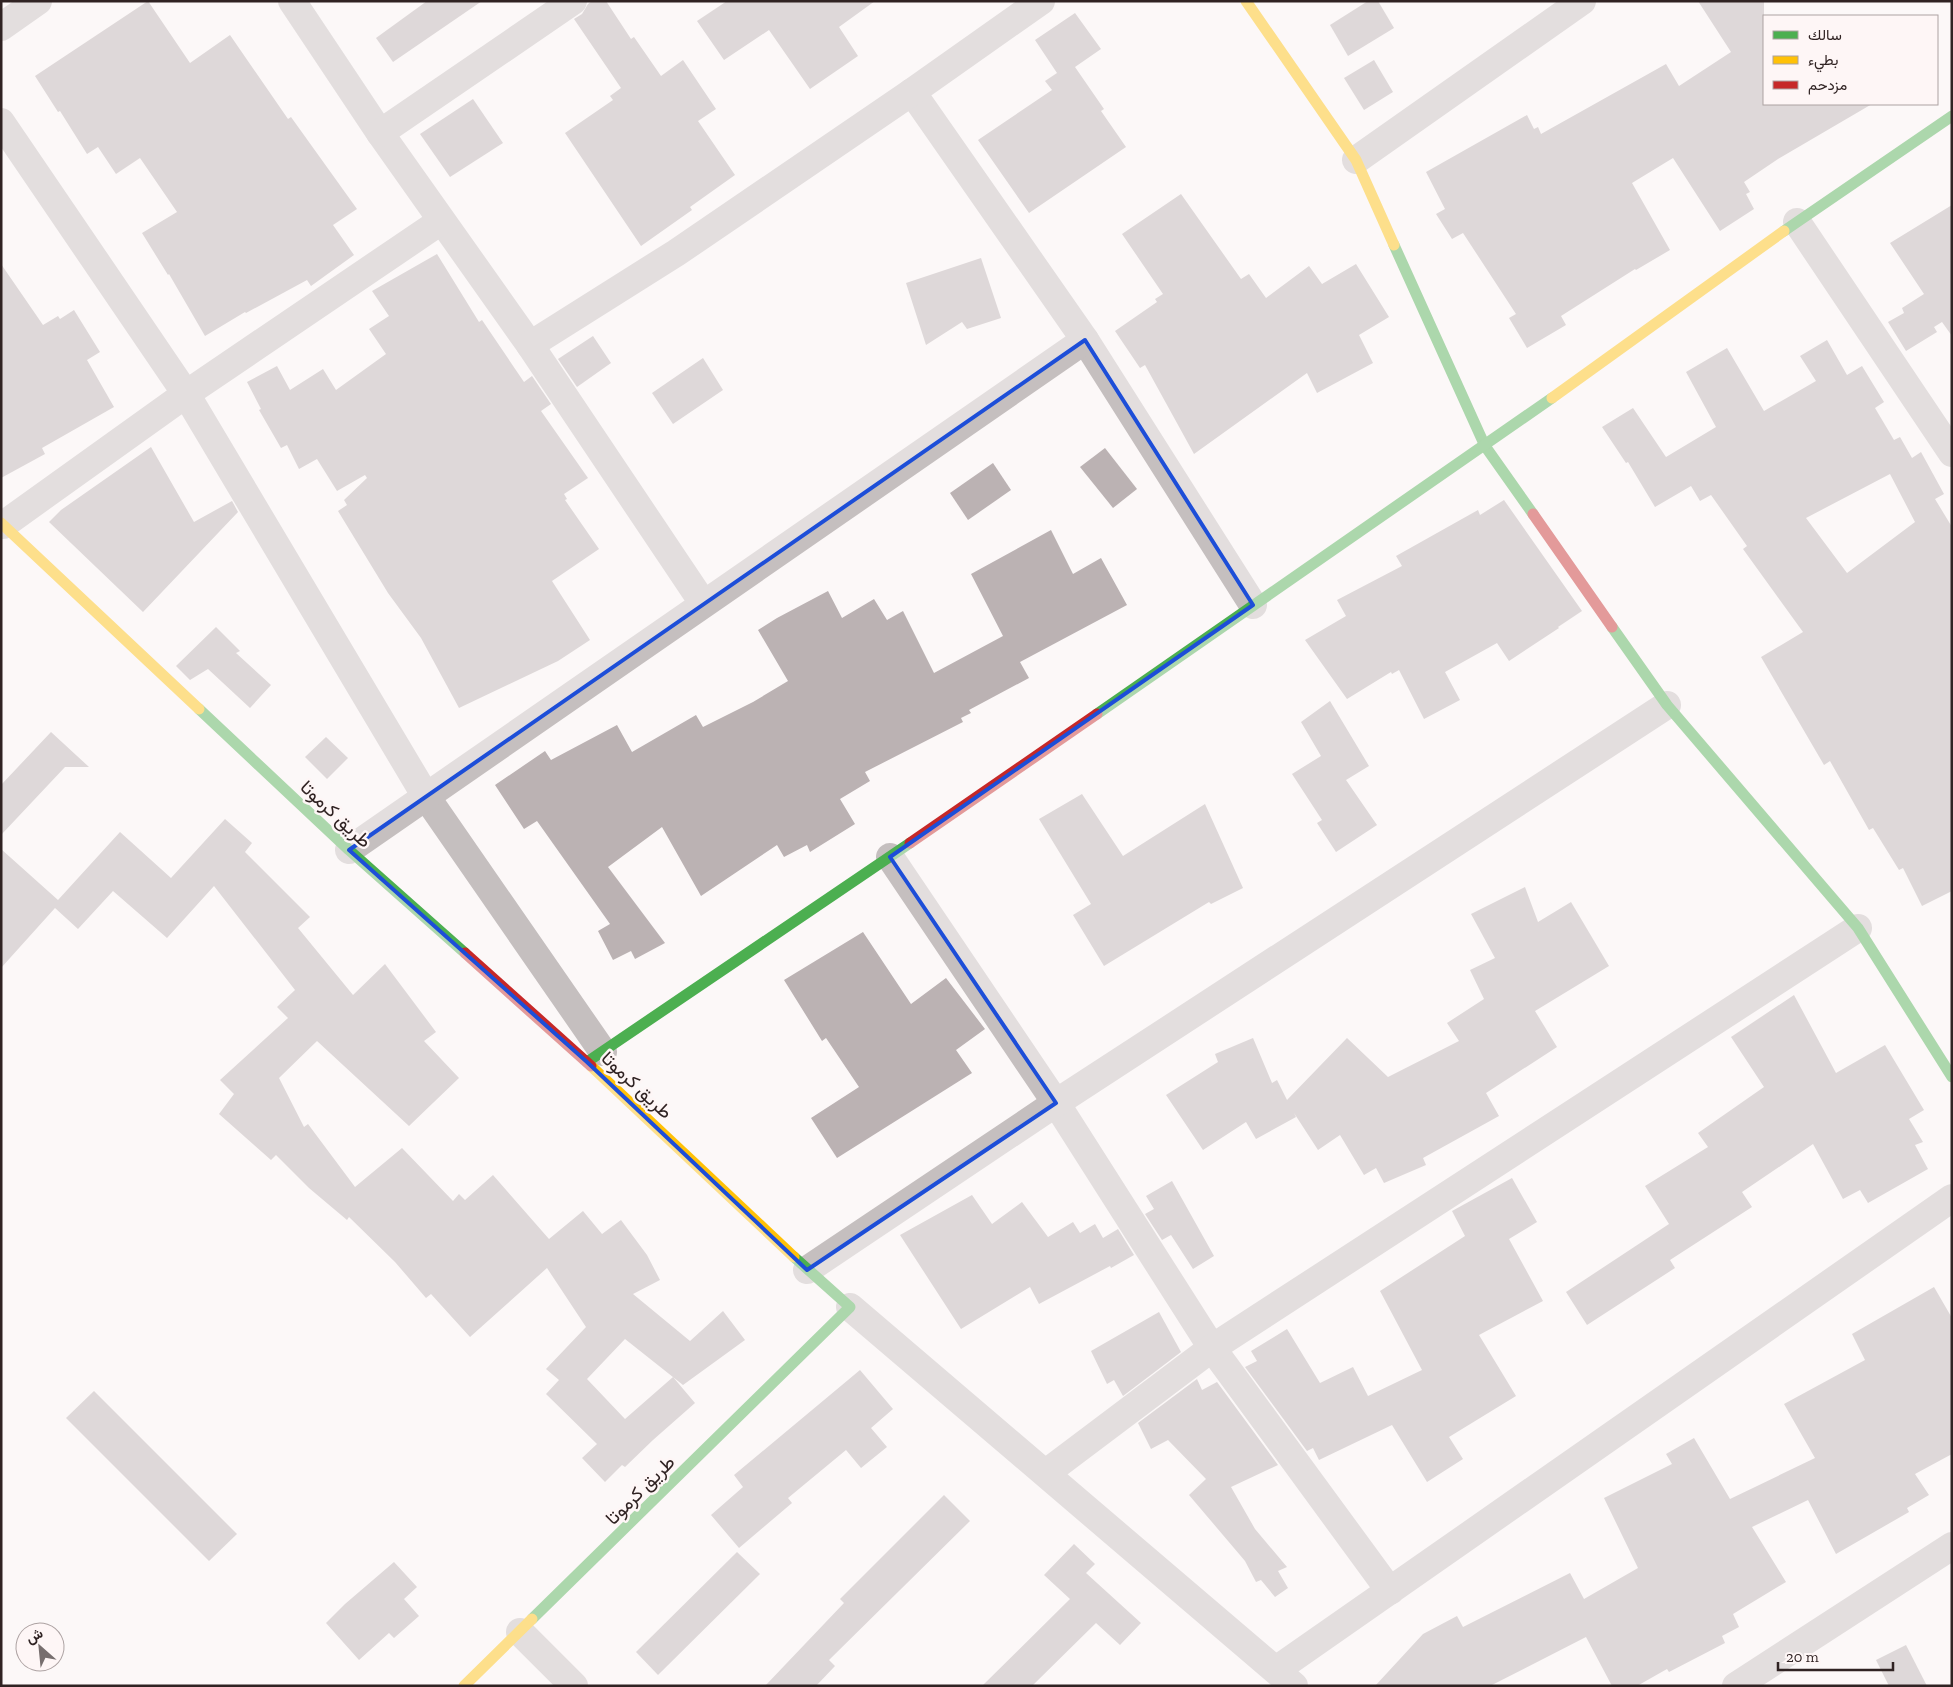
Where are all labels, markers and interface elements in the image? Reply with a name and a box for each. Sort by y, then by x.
legend [1763,15,1938,105]
text: سالك [1808,26,1842,44]
text: بطيء [1808,51,1838,73]
text: مزدحم [1808,76,1847,95]
street label: طريق كرموتا [296,775,376,853]
street label: طريق كرموتا [597,1046,677,1124]
street label: طريق كرموتا [600,1450,680,1530]
north arrow [15,1622,65,1672]
text: ش [23,1624,46,1647]
scale bar [1778,1640,1893,1672]
text: 20 m [1786,1648,1819,1666]

